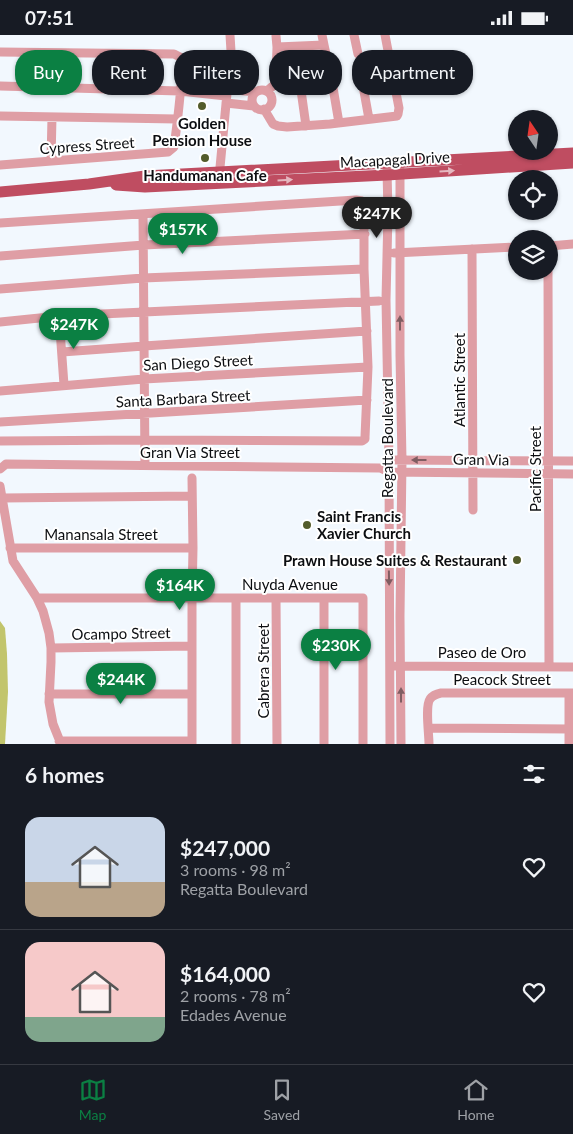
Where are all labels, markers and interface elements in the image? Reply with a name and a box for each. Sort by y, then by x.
text: 07:51 [25,6,74,29]
chip: Buy [15,50,82,95]
chip: Rent [92,50,164,95]
chip: Filters [174,50,259,95]
chip: New [269,50,342,95]
chip: Apartment [352,50,473,95]
marker: Golden Pension House [196,100,208,112]
north arrow [508,110,558,160]
map controls [508,110,558,280]
place label: Golden Pension House [152,114,252,149]
street label: Cypress Street [39,133,136,157]
street label: Macapagal Drive [340,147,450,171]
marker: Handumanan Cafe [199,152,211,164]
place label: Handumanan Cafe [143,166,267,184]
one-way arrow [440,167,456,175]
button: locate [508,170,558,220]
one-way arrow [277,176,293,184]
pin: $247K [342,197,412,239]
text: $247K [353,203,401,222]
pin: $157K [148,213,218,255]
text: $157K [159,219,207,238]
button: layers [508,230,558,280]
pin: $247K [39,307,109,350]
text: $247K [50,314,98,333]
one-way arrow [396,315,404,331]
street label: Atlantic Street [450,332,468,427]
street label: San Diego Street [143,350,254,374]
street label: Regatta Boulevard [378,378,396,498]
street label: Santa Barbara Street [115,385,251,411]
street label: Pacific Street [526,425,544,512]
street label: Gran Via Street [140,443,241,461]
street label: Gran Via [453,450,509,468]
one-way arrow [411,456,427,464]
place label: Saint Francis Xavier Church [317,507,411,542]
marker: Saint Francis Xavier Church [301,519,313,531]
street label: Manansala Street [44,525,158,543]
place label: Prawn House Suites & Restaurant [283,551,507,569]
marker: Prawn House Suites & Restaurant [511,554,523,566]
pin: $164K [145,569,215,611]
one-way arrow [386,571,394,587]
text: $164K [156,575,204,594]
street label: Nuyda Avenue [242,575,338,593]
street label: Ocampo Street [71,623,171,643]
street label: Cabrera Street [254,623,272,719]
pin: $230K [301,629,371,671]
text: $230K [312,635,360,654]
street label: Paseo de Oro [438,643,526,661]
pin: $244K [86,663,156,705]
text: $244K [97,669,145,688]
street label: Peacock Street [453,670,551,688]
one-way arrow [397,687,405,703]
icon: filters [520,760,548,788]
text: 6 homes [25,762,104,787]
text: $247,000 [180,835,270,860]
icon: home [65,837,125,897]
icon: heart [520,853,548,881]
text: 3 rooms · 98 m² [180,860,291,879]
text: Regatta Boulevard [180,879,308,898]
text: $164,000 [180,961,270,986]
icon: home [65,962,125,1022]
icon: heart [520,978,548,1006]
text: 2 rooms · 78 m² [180,986,291,1005]
text: Edades Avenue [180,1005,287,1024]
tab: Map [79,1076,107,1123]
tab: Saved [264,1076,300,1123]
tab: Home [457,1076,494,1123]

